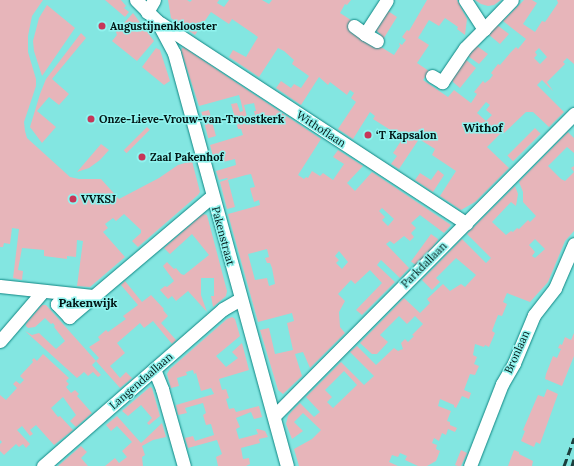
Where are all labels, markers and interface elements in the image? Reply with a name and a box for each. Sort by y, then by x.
place label: Augustijnenklooster [110,19,217,33]
marker: Augustijnenklooster [97,21,107,31]
street label: Withoflaan [294,108,348,150]
place label: Onze-Lieve-Vrouw-van-Troostkerk [99,112,284,126]
marker: Onze-Lieve-Vrouw-van-Troostkerk [86,114,96,124]
district label: Withof [463,121,503,135]
place label: ‘T Kapsalon [376,128,437,142]
marker: ‘T Kapsalon [363,130,373,140]
place label: Zaal Pakenhof [150,150,223,164]
marker: Zaal Pakenhof [137,152,147,162]
place label: VVKSJ [81,192,116,206]
marker: VVKSJ [68,194,78,204]
street label: Pakenstraat [209,205,237,267]
street label: Parkdallaan [398,239,450,291]
district label: Pakenwijk [58,296,118,310]
street label: Bronlaan [502,328,532,376]
street label: Langendaallaan [107,350,175,412]

